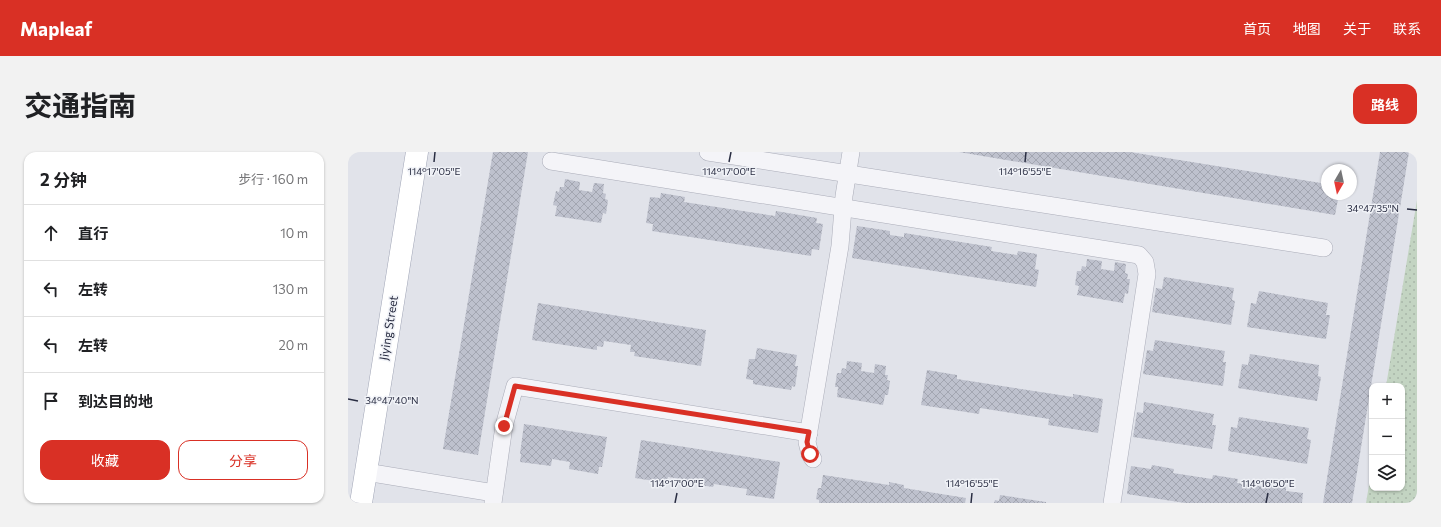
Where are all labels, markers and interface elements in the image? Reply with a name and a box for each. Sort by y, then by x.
text: Mapleaf [20,17,92,40]
text: 首页 [1243,20,1271,37]
text: 地图 [1293,20,1321,37]
text: 关于 [1343,20,1371,37]
text: 联系 [1393,20,1421,37]
button: 路线 [1353,84,1417,124]
text: 交通指南 [24,88,136,122]
north arrow [1321,164,1357,200]
text: 114°17'05"E [408,165,460,177]
text: 114°17'00"E [702,165,756,177]
text: 114°16'55"E [999,165,1051,177]
text: 2 分钟 [40,169,87,190]
text: 步行 · 160 m [238,171,308,187]
text: 34°47'35"N [1347,202,1399,214]
icon: ahead [40,222,62,244]
text: 直行 [78,224,108,242]
text: 10 m [280,225,308,241]
icon: left [40,278,62,300]
text: 左转 [78,280,108,298]
text: 130 m [273,281,308,297]
street label: Jiying Street [376,294,401,361]
icon: left [40,334,62,356]
text: 左转 [78,336,108,354]
text: 20 m [279,337,308,353]
map controls [1369,383,1405,491]
button: + [1369,383,1405,419]
icon: arrive [40,390,62,412]
text: 到达目的地 [78,392,153,410]
text: 34°47'40"N [365,394,419,406]
route end [495,417,513,435]
button: − [1369,419,1405,455]
button: 收藏 [40,440,170,480]
button: 分享 [178,440,308,480]
route start [801,445,819,463]
button: layers [1369,455,1405,491]
text: 114°17'00"E [650,477,704,489]
text: 114°16'55"E [946,477,998,489]
text: 114°16'50"E [1241,477,1295,489]

